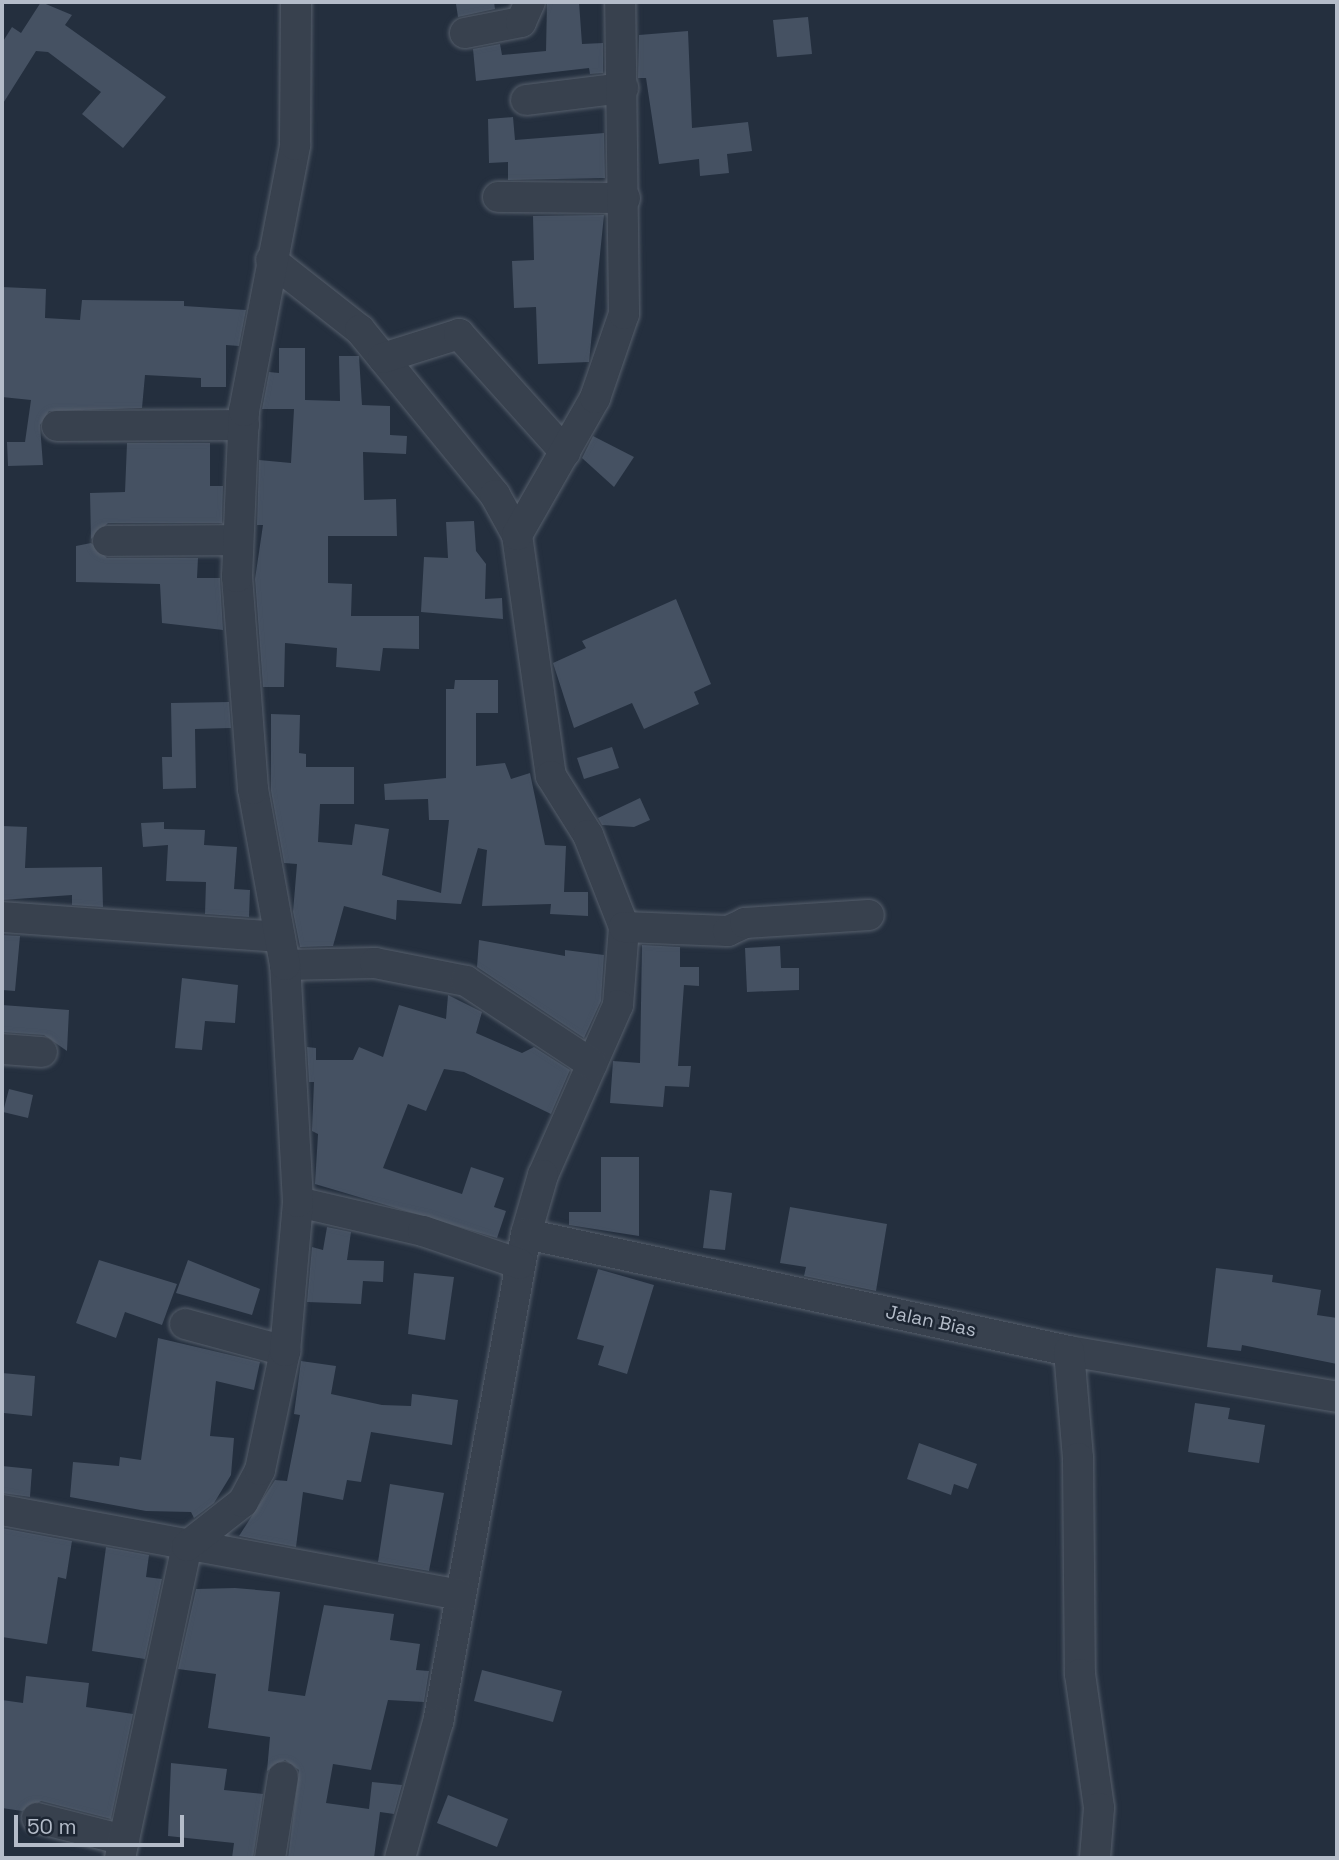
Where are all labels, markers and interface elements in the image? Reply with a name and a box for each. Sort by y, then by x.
street label: Jalan Bias [884,1300,978,1342]
scale bar [18,1800,187,1844]
text: 50 m [27,1813,77,1840]

